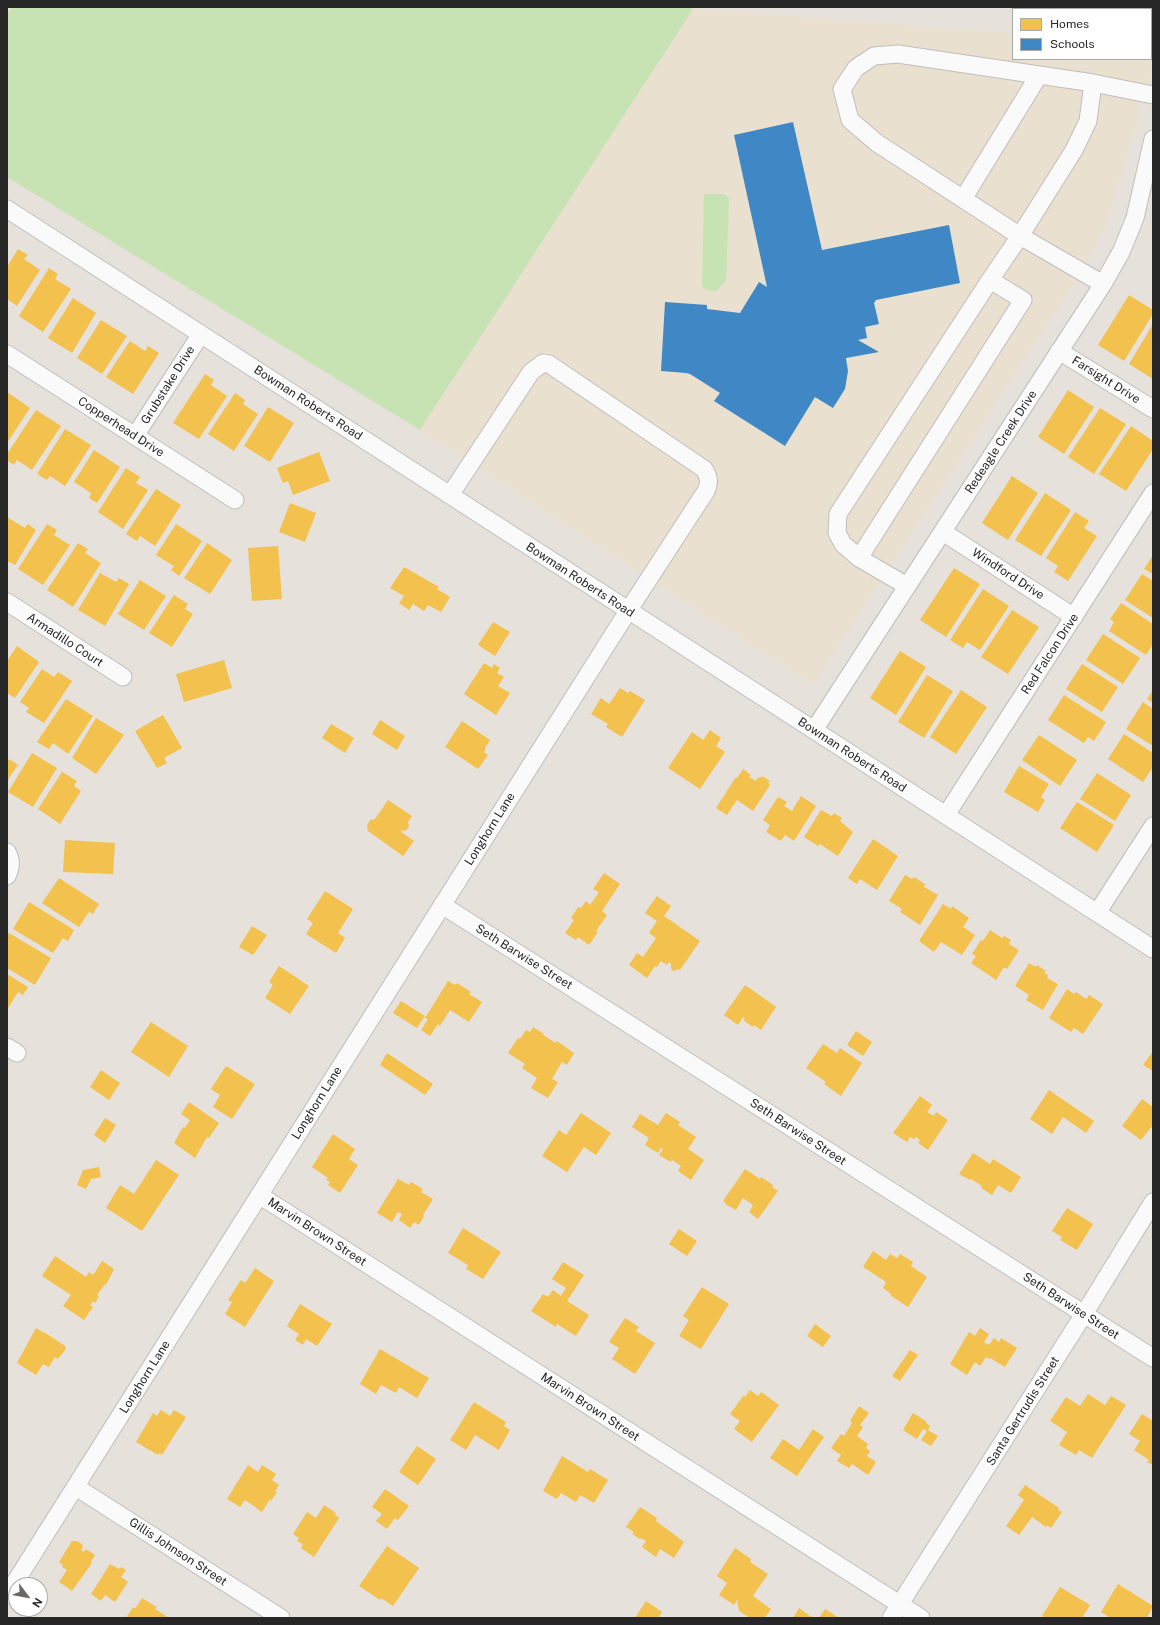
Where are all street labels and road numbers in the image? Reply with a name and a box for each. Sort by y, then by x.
street label: Grubstake Drive [138,343,198,427]
street label: Farsight Drive [1069,353,1143,407]
street label: Bowman Roberts Road [251,363,365,443]
street label: Redeagle Creek Drive [962,388,1040,496]
street label: Copperhead Drive [75,394,167,460]
street label: Bowman Roberts Road [523,540,637,620]
street label: Windford Drive [969,545,1047,603]
street label: Armadillo Court [24,610,106,670]
street label: Red Falcon Drive [1018,611,1082,697]
street label: Bowman Roberts Road [795,715,909,795]
street label: Longhorn Lane [462,790,518,868]
street label: Seth Barwise Street [473,921,575,993]
street label: Longhorn Lane [289,1064,345,1142]
street label: Seth Barwise Street [747,1096,849,1168]
street label: Marvin Brown Street [265,1195,369,1269]
street label: Seth Barwise Street [1020,1270,1122,1342]
street label: Longhorn Lane [117,1338,173,1416]
street label: Santa Gertrudis Street [983,1354,1063,1468]
street label: Marvin Brown Street [538,1370,642,1444]
street label: Gillis Johnson Street [126,1515,230,1589]

